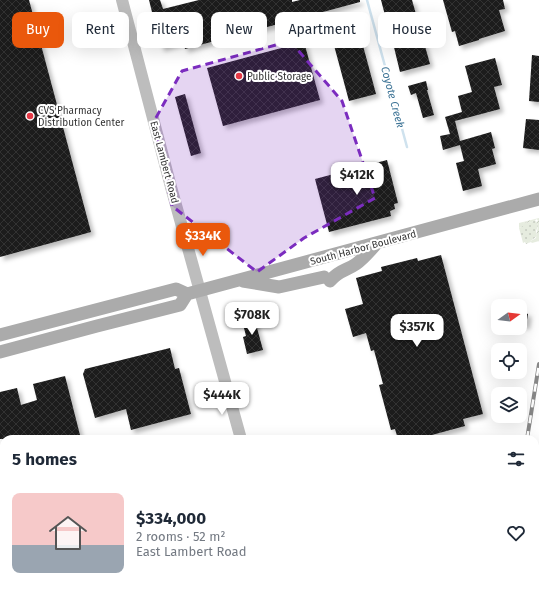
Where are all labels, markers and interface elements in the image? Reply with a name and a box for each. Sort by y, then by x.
chip: Buy [12,12,64,48]
chip: Rent [72,12,129,48]
chip: Filters [137,12,203,48]
chip: New [211,12,267,48]
chip: Apartment [275,12,370,48]
chip: House [378,12,446,48]
water label: Coyote Creek [378,65,407,129]
marker: Public Storage [234,71,244,81]
place label: Public Storage [247,71,312,83]
place label: CVS Pharmacy Distribution Center [38,105,124,129]
marker: CVS Pharmacy Distribution Center [25,111,35,121]
street label: East Lambert Road [147,120,181,205]
pin: $412K [329,162,385,196]
text: $412K [340,167,374,182]
pin: $334K [175,223,231,257]
text: $334K [185,228,221,243]
street label: South Harbor Boulevard [309,228,418,268]
north arrow [491,299,527,335]
map controls [491,299,527,423]
pin: $708K [224,302,280,336]
text: $708K [234,307,270,322]
pin: $357K [389,314,445,348]
text: $357K [400,319,434,334]
button: locate [491,343,527,379]
pin: $444K [194,382,250,416]
text: $444K [203,387,241,402]
button: layers [491,387,527,423]
icon: filters [505,448,527,470]
text: 5 homes [12,449,77,470]
text: $334,000 [136,508,206,529]
icon: home [44,509,92,557]
icon: heart [505,522,527,544]
text: 2 rooms · 52 m² [136,529,225,544]
text: East Lambert Road [136,544,246,559]

